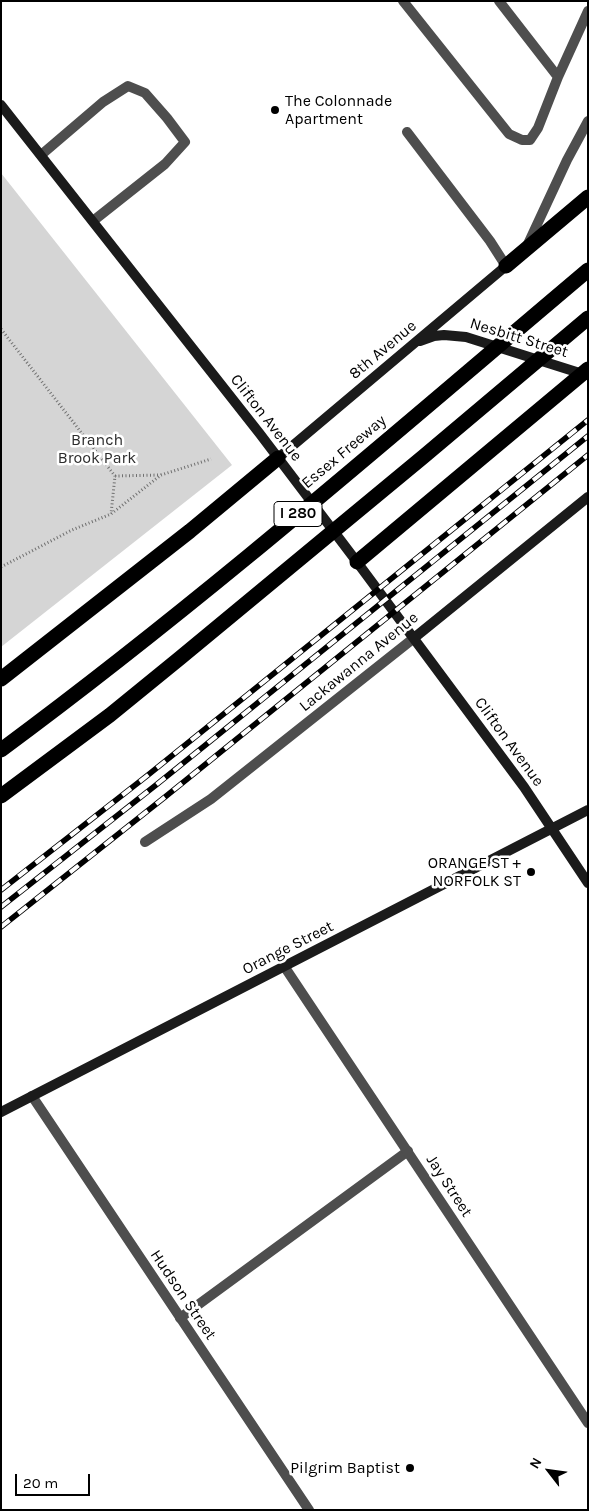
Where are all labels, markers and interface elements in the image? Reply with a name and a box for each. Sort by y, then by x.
place label: The Colonnade Apartment [285,91,392,129]
marker: The Colonnade Apartment [269,104,281,116]
street label: Nesbitt Street [468,314,570,362]
street label: 8th Avenue [345,316,421,384]
street label: Clifton Avenue [226,371,306,465]
street label: Essex Freeway [298,411,390,493]
park label: Branch Brook Park [58,430,136,468]
road number: I 280 [274,502,322,526]
street label: Lackawanna Avenue [296,608,422,716]
street label: Clifton Avenue [470,694,548,790]
place label: ORANGE ST + NORFOLK ST [428,853,521,891]
marker: ORANGE ST + NORFOLK ST [525,866,537,878]
street label: Orange Street [239,917,337,979]
street label: Jay Street [422,1151,476,1221]
street label: Hudson Street [146,1246,220,1344]
north arrow [524,1446,574,1496]
text: N [526,1455,545,1472]
place label: Pilgrim Baptist [290,1458,400,1478]
marker: Pilgrim Baptist [404,1462,416,1474]
scale bar [18,1464,92,1496]
text: 20 m [23,1474,58,1492]

